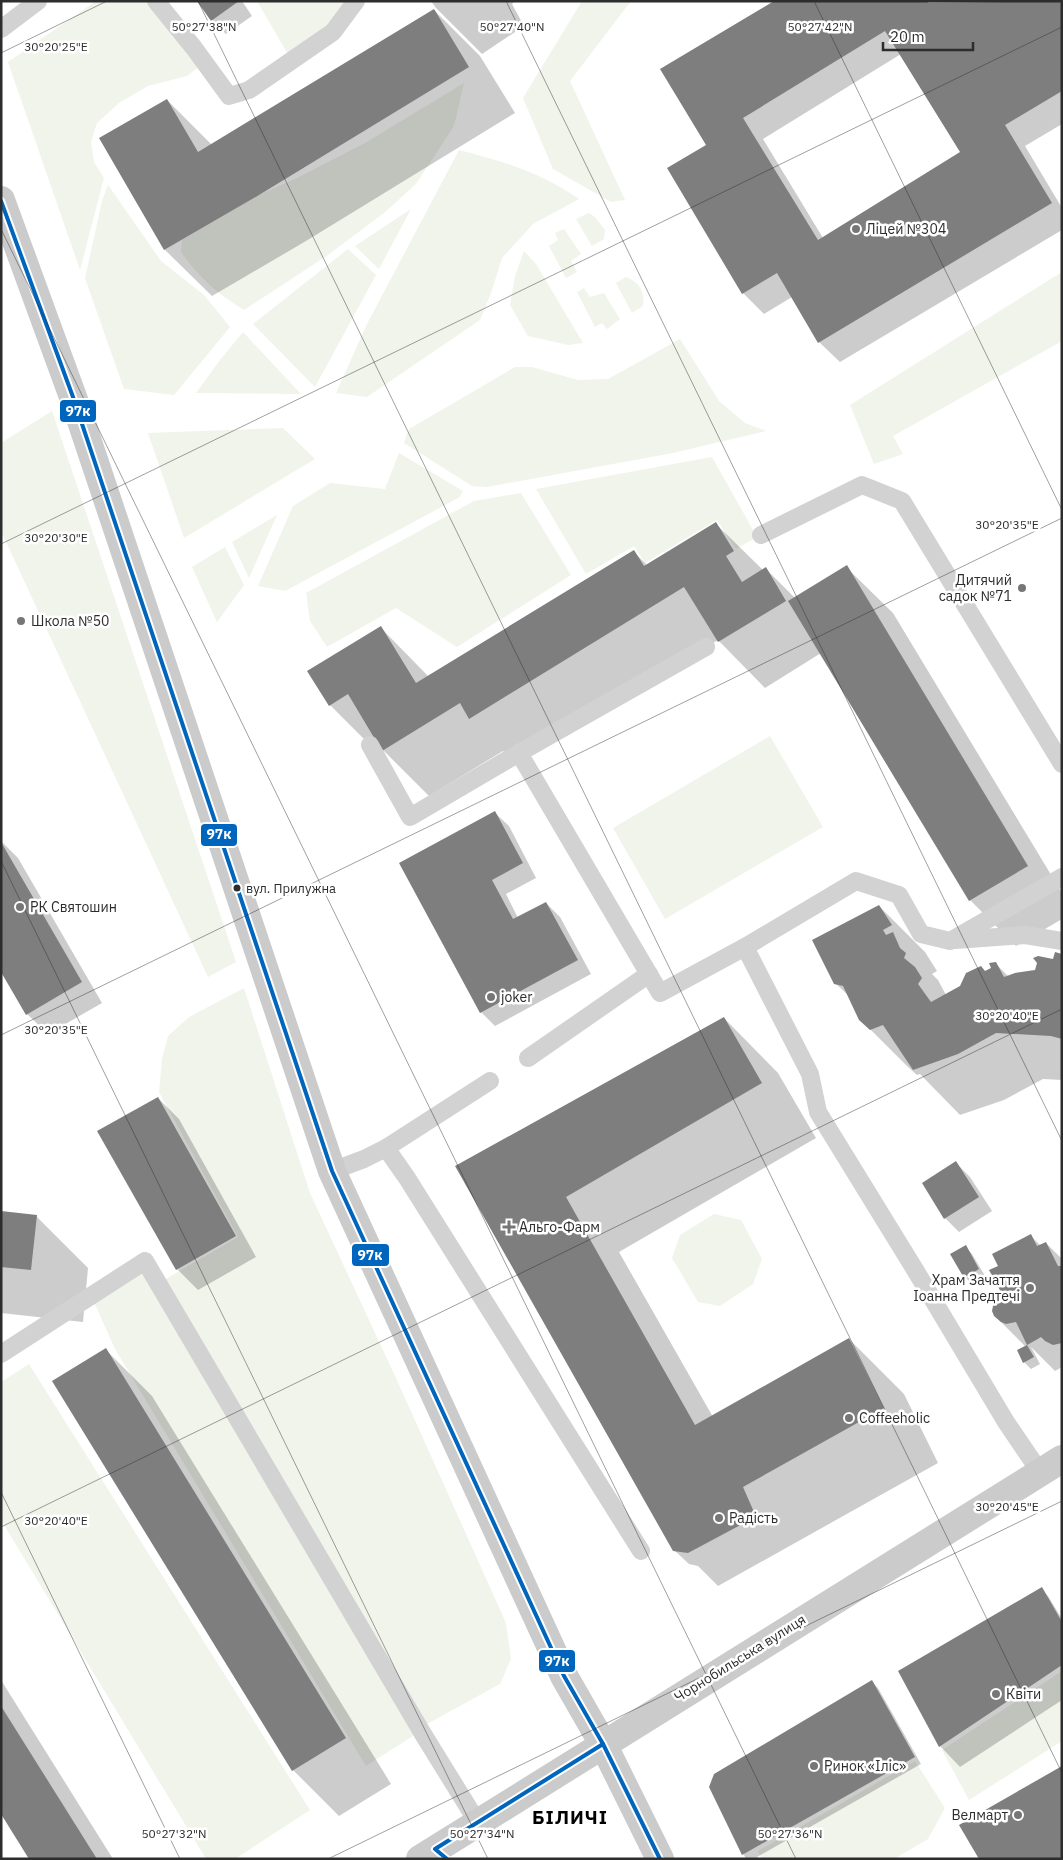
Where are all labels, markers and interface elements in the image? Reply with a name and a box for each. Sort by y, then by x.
text: 50°27'38"N [171,19,237,34]
text: 50°27'40"N [479,19,545,34]
text: 50°27'42"N [787,19,853,34]
scale bar [883,20,973,52]
text: 20 m [890,27,925,46]
text: 30°20'25"E [24,39,88,54]
place label: Ліцей №304 [866,220,946,238]
marker: Ліцей №304 [850,223,862,235]
line badge: 97к [59,399,97,423]
text: 97к [65,402,91,420]
text: 30°20'35"E [975,517,1039,532]
text: 30°20'30"E [24,530,88,545]
place label: Дитячий садок №71 [939,571,1012,605]
marker: Дитячий садок №71 [1016,582,1028,594]
place label: Школа №50 [31,612,110,630]
marker: Школа №50 [15,615,27,627]
line badge: 97к [200,823,238,847]
text: 97к [206,825,232,843]
place label: вул. Прилужна [246,880,336,897]
marker: вул. Прилужна [232,883,242,893]
place label: РК Святошин [30,898,117,916]
marker: РК Святошин [14,901,26,913]
place label: joker [501,988,532,1006]
marker: joker [485,991,497,1003]
text: 30°20'40"E [975,1008,1039,1023]
text: 30°20'35"E [24,1022,88,1037]
place label: Альго-Фарм [519,1218,600,1236]
marker: Альго-Фарм [503,1221,515,1233]
line badge: 97к [351,1243,390,1267]
text: 97к [357,1246,383,1264]
place label: Храм Зачаття Іоанна Предтечі [913,1271,1020,1305]
marker: Храм Зачаття Іоанна Предтечі [1024,1282,1036,1294]
place label: Coffeeholic [859,1409,930,1427]
marker: Coffeeholic [843,1412,855,1424]
text: 30°20'45"E [975,1499,1039,1514]
place label: Радість [729,1509,778,1527]
marker: Радість [713,1512,725,1524]
text: 30°20'40"E [24,1513,88,1528]
street label: Чорнобильська вулиця [671,1610,809,1706]
line badge: 97к [538,1649,576,1673]
text: 97к [544,1652,570,1670]
place label: Квіти [1006,1685,1041,1703]
marker: Квіти [990,1688,1002,1700]
place label: Ринок «Іліс» [824,1757,906,1775]
marker: Ринок «Іліс» [808,1760,820,1772]
district label: БІЛИЧІ [532,1805,608,1829]
place label: Велмарт [951,1806,1008,1824]
marker: Велмарт [1012,1809,1024,1821]
text: 50°27'32"N [141,1826,207,1841]
text: 50°27'34"N [449,1826,515,1841]
text: 50°27'36"N [757,1826,823,1841]

